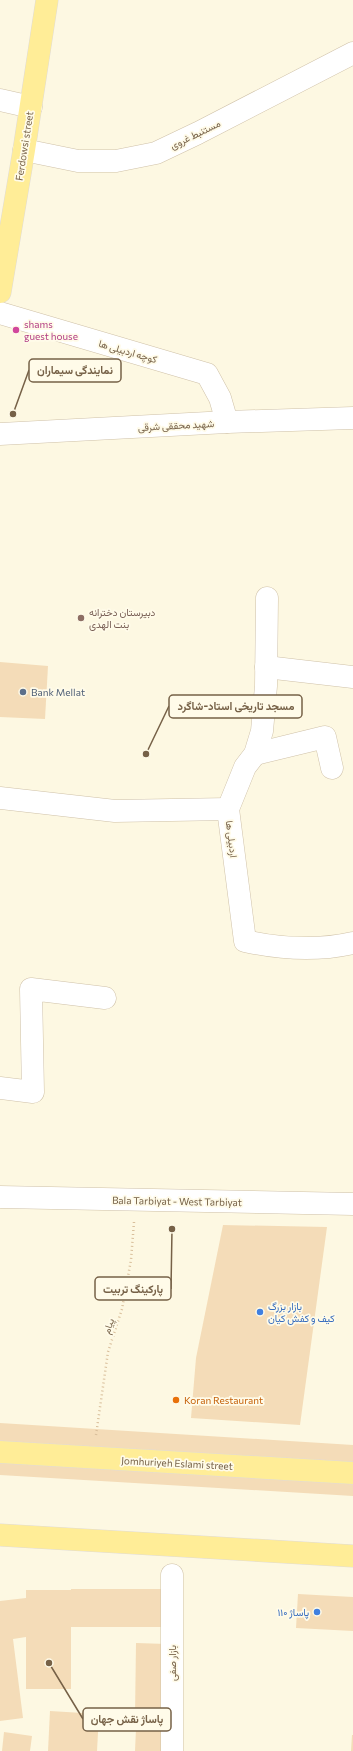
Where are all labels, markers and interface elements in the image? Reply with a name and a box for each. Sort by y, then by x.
street label: Ferdowsi street [13,110,35,182]
street label: مستنبط غروی [168,117,223,152]
place label: shams guest house [24,318,78,342]
marker: shams guest house [11,325,21,335]
street label: کوچه اردبیلی ها [97,337,159,367]
callout: نمایندگی سیماران [29,359,121,382]
text: نمایندگی سیماران [37,363,113,377]
street label: شهید محققی شرقی [138,417,215,434]
place label: دبیرستان دخترانه بنت الهدی [89,606,156,631]
marker: دبیرستان دخترانه بنت الهدی [76,613,86,623]
place label: Bank Mellat [31,686,85,698]
marker: Bank Mellat [18,687,28,697]
callout: مسجد تاریخی استاد-شاگرد [169,695,302,718]
text: مسجد تاریخی استاد-شاگرد [178,699,294,713]
street label: اردبیلی ها [223,820,240,858]
street label: Bala Tarbiyat - West Tarbiyat [112,1194,242,1208]
callout: پارکینگ تربیت [95,1277,171,1300]
text: پارکینگ تربیت [103,1282,163,1297]
place label: بازار بزرگ کیف و کفش کیان [268,1300,335,1325]
marker: بازار بزرگ کیف و کفش کیان [255,1307,265,1317]
street label: پیام [100,1317,118,1336]
place label: Koran Restaurant [184,1394,263,1406]
marker: Koran Restaurant [171,1395,181,1405]
street label: Jomhuriyeh Eslami street [121,1454,233,1472]
place label: پاساژ ۱۱۰ [277,1606,309,1620]
marker: پاساژ ۱۱۰ [312,1607,322,1617]
street label: بازار صفی [166,1645,179,1681]
callout: پاساژ نقش جهان [83,1708,171,1731]
text: پاساژ نقش جهان [91,1712,164,1727]

